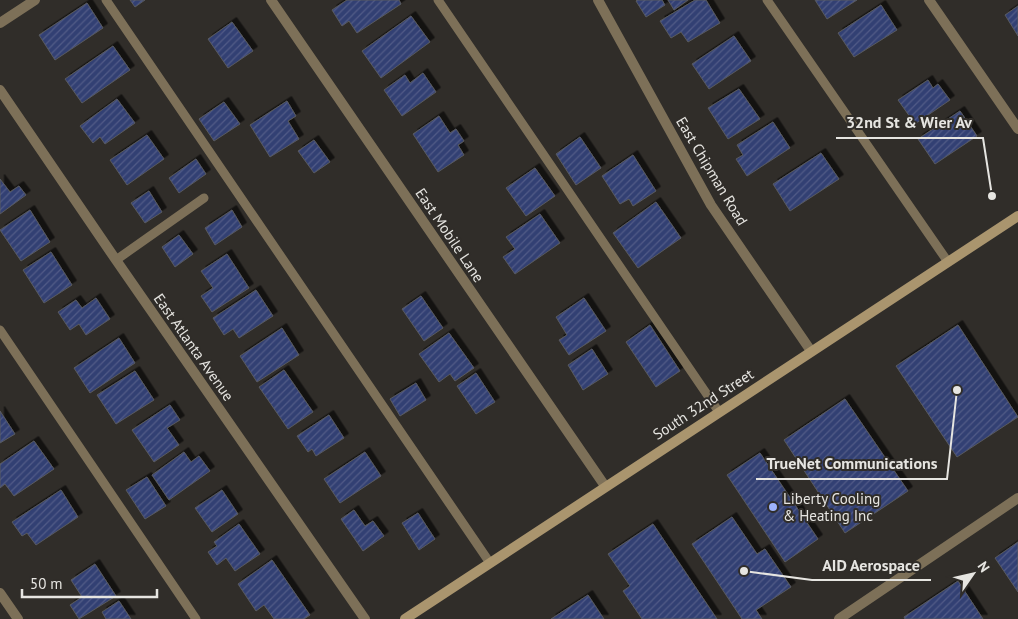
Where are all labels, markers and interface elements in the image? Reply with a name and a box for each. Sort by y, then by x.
callout: 32nd St & Wier Av [836,107,983,138]
text: 32nd St & Wier Av [846,112,972,132]
street label: East Chipman Road [672,113,752,229]
street label: East Mobile Lane [411,184,489,286]
street label: East Atlanta Avenue [150,290,238,404]
street label: South 32nd Street [649,364,757,444]
callout: TrueNet Communications [756,448,947,479]
text: TrueNet Communications [767,453,938,473]
place label: Liberty Cooling & Heating Inc [783,489,880,525]
marker: Liberty Cooling & Heating Inc [767,501,779,513]
callout: AID Aerospace [812,549,931,580]
north arrow [948,549,998,599]
text: AID Aerospace [822,555,920,575]
text: N [974,558,994,576]
scale bar [22,566,158,598]
text: 50 m [30,574,63,593]

